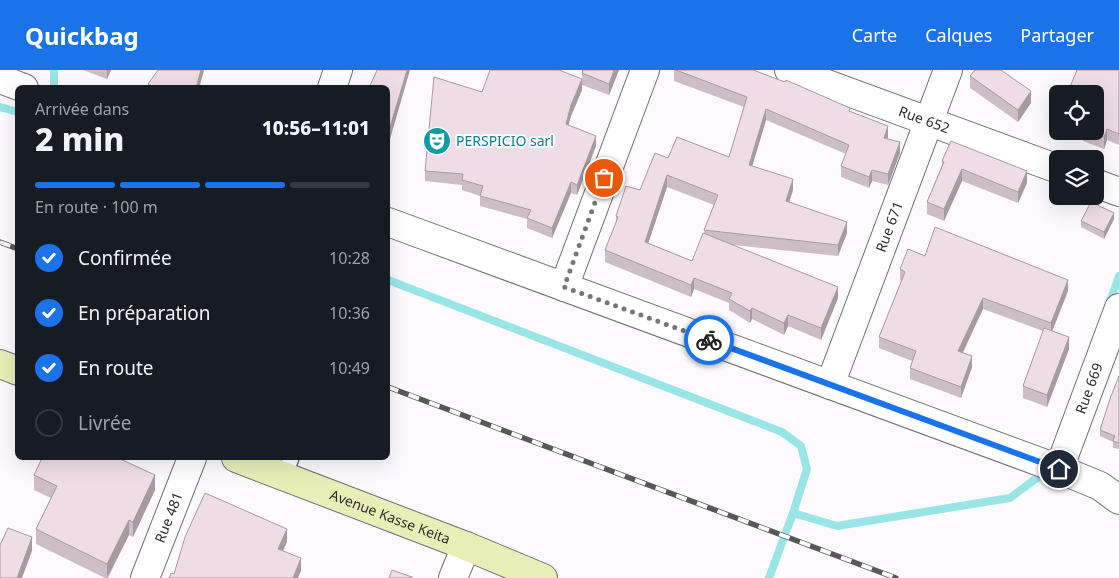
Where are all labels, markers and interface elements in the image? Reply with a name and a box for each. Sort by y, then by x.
text: Quickbag [25,19,139,52]
text: Carte [852,23,897,47]
text: Calques [925,23,992,47]
text: Partager [1020,23,1094,47]
map controls [1049,85,1104,205]
button: locate [1049,85,1104,140]
text: Arrivée dans [35,98,129,120]
street label: Rue 652 [896,101,952,137]
text: 10:56–11:01 [262,115,370,141]
text: 2 min [35,117,124,160]
theatre icon: PERSPICIO sarl [422,126,452,156]
place label: PERSPICIO sarl [456,131,554,150]
button: layers [1049,150,1104,205]
pin [583,157,625,199]
icon: bag [590,164,618,192]
text: En route · 100 m [35,196,158,218]
street label: Rue 671 [871,198,907,255]
icon: check [35,244,63,272]
text: Confirmée [78,245,172,271]
text: 10:28 [329,247,370,269]
icon: check [35,299,63,327]
text: En préparation [78,300,211,326]
text: 10:36 [329,302,370,324]
courier [684,315,734,365]
icon: bike [695,326,723,354]
icon: check [35,354,63,382]
text: En route [78,355,154,381]
text: 10:49 [329,357,370,379]
street label: Rue 669 [1070,360,1107,416]
text: Livrée [78,410,131,436]
pin [1038,448,1080,490]
icon: home [1045,455,1073,483]
street label: Avenue Kasse Keita [327,485,453,548]
street label: Rue 481 [150,489,187,545]

